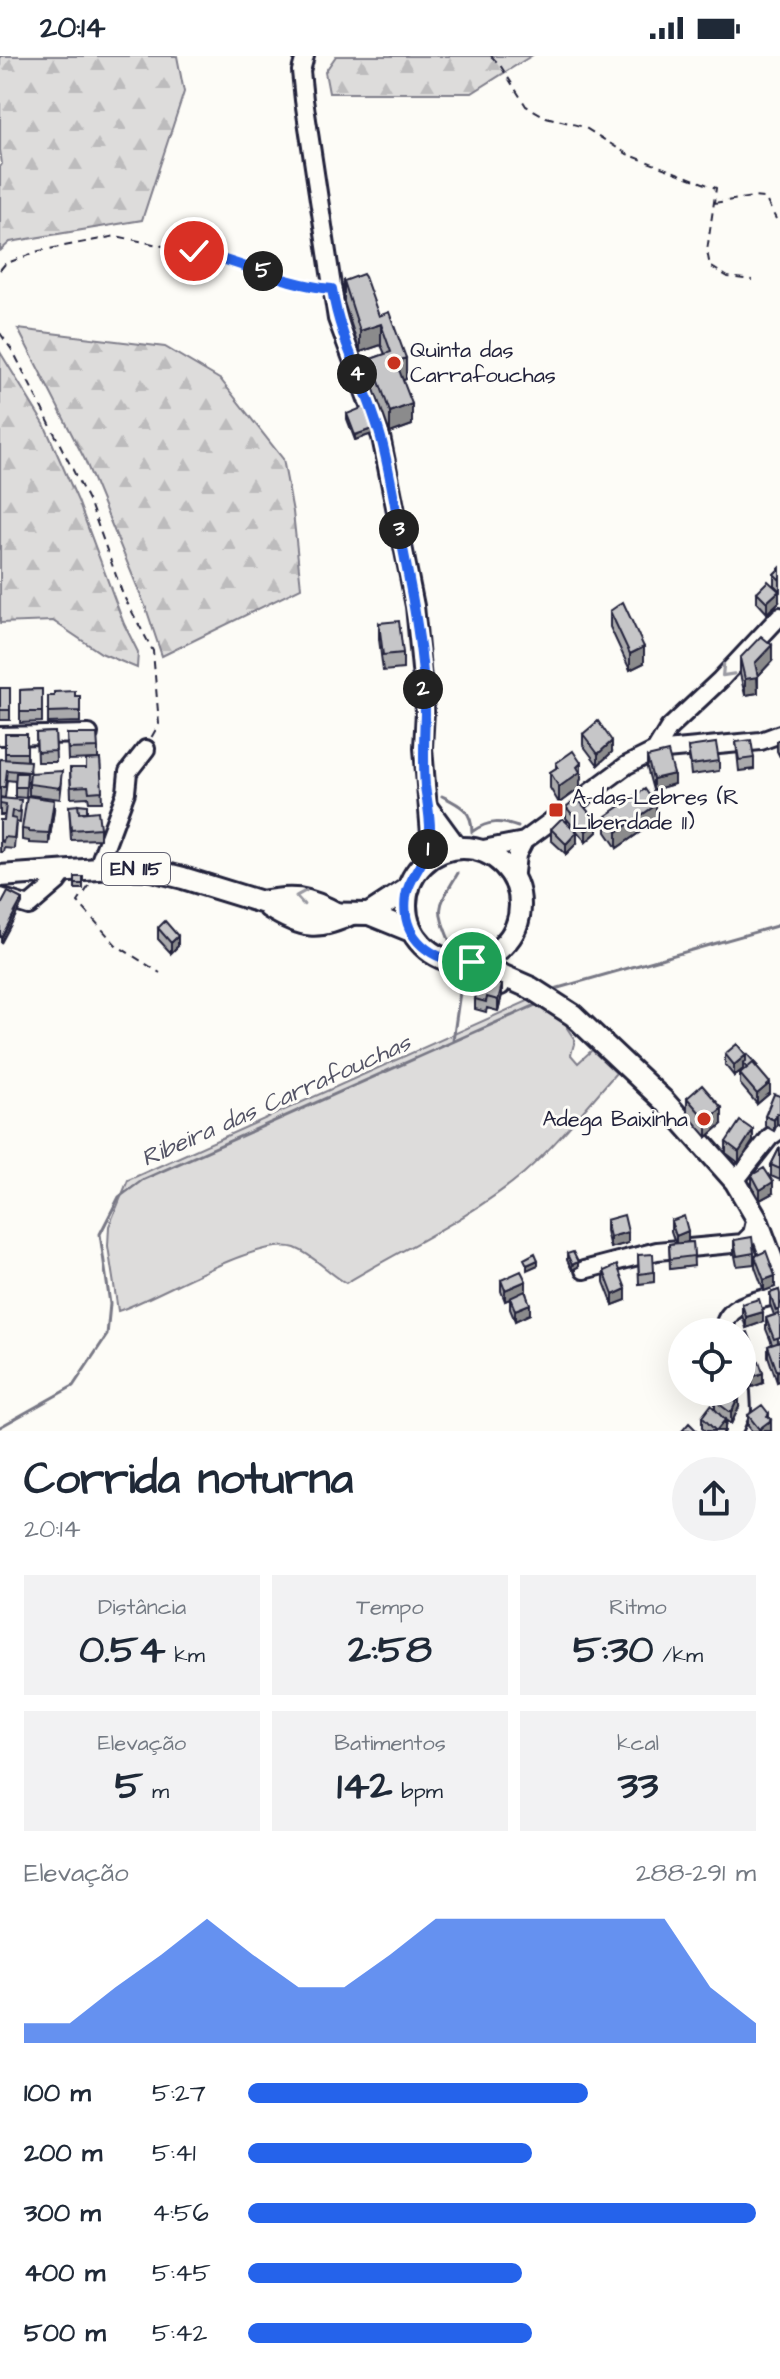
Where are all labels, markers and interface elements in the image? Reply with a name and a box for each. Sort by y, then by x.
text: 20:14 [40,7,105,49]
pin [160,217,228,285]
icon: check [172,229,216,273]
pin: 5 [243,251,283,291]
text: 5 [255,255,271,286]
place label: Quinta das Carrafouchas [410,335,556,391]
pin: 4 [337,354,377,394]
marker: Quinta das Carrafouchas [385,354,403,372]
text: 4 [350,358,364,389]
pin: 3 [379,509,419,549]
text: 3 [393,513,405,544]
one-way arrow [721,663,736,677]
pin: 2 [403,669,443,709]
text: 2 [417,673,429,704]
place label: A-das-Lebres (R Liberdade 11) [572,782,739,838]
marker: A-das-Lebres (R Liberdade 11) [547,801,565,819]
pin: 1 [408,829,448,869]
text: 1 [427,833,429,864]
road number: EN 115 [102,853,170,885]
one-way arrow [294,890,308,907]
pin [438,928,506,996]
icon: arrive [450,940,494,984]
water label: Ribeira das Carrafouchas [136,1025,418,1176]
place label: Adega Baixinha [542,1104,688,1136]
marker: Adega Baixinha [695,1110,713,1128]
map controls [668,1318,756,1406]
button: locate [668,1318,756,1406]
text: Corrida noturna [24,1450,353,1511]
button: share [672,1457,756,1541]
text: 20:14 [24,1511,81,1547]
text: Distância [98,1592,186,1623]
text: Tempo [356,1592,424,1623]
text: Ritmo [609,1592,667,1623]
text: 0.54 [79,1623,165,1678]
text: 2:58 [348,1623,432,1678]
text: 5:30 [573,1623,654,1678]
text: km [165,1640,205,1671]
text: /km [654,1640,703,1671]
text: Elevação [98,1728,186,1759]
text: Batimentos [334,1728,446,1759]
text: kcal [617,1728,659,1759]
text: 5 [115,1759,143,1814]
text: 142 [337,1759,392,1814]
text: 33 [618,1759,658,1814]
text: m [143,1776,169,1807]
text: bpm [392,1776,443,1807]
text: Elevação [24,1855,129,1891]
text: 288–291 m [636,1855,756,1891]
text: 100 m [24,2075,91,2111]
text: 5:27 [152,2075,206,2111]
text: 200 m [24,2135,102,2171]
text: 5:41 [152,2135,196,2171]
text: 300 m [24,2195,101,2231]
text: 4:56 [152,2195,209,2231]
text: 400 m [24,2255,105,2291]
text: 5:45 [152,2255,211,2291]
text: 500 m [24,2315,106,2351]
text: 5:42 [152,2315,207,2351]

